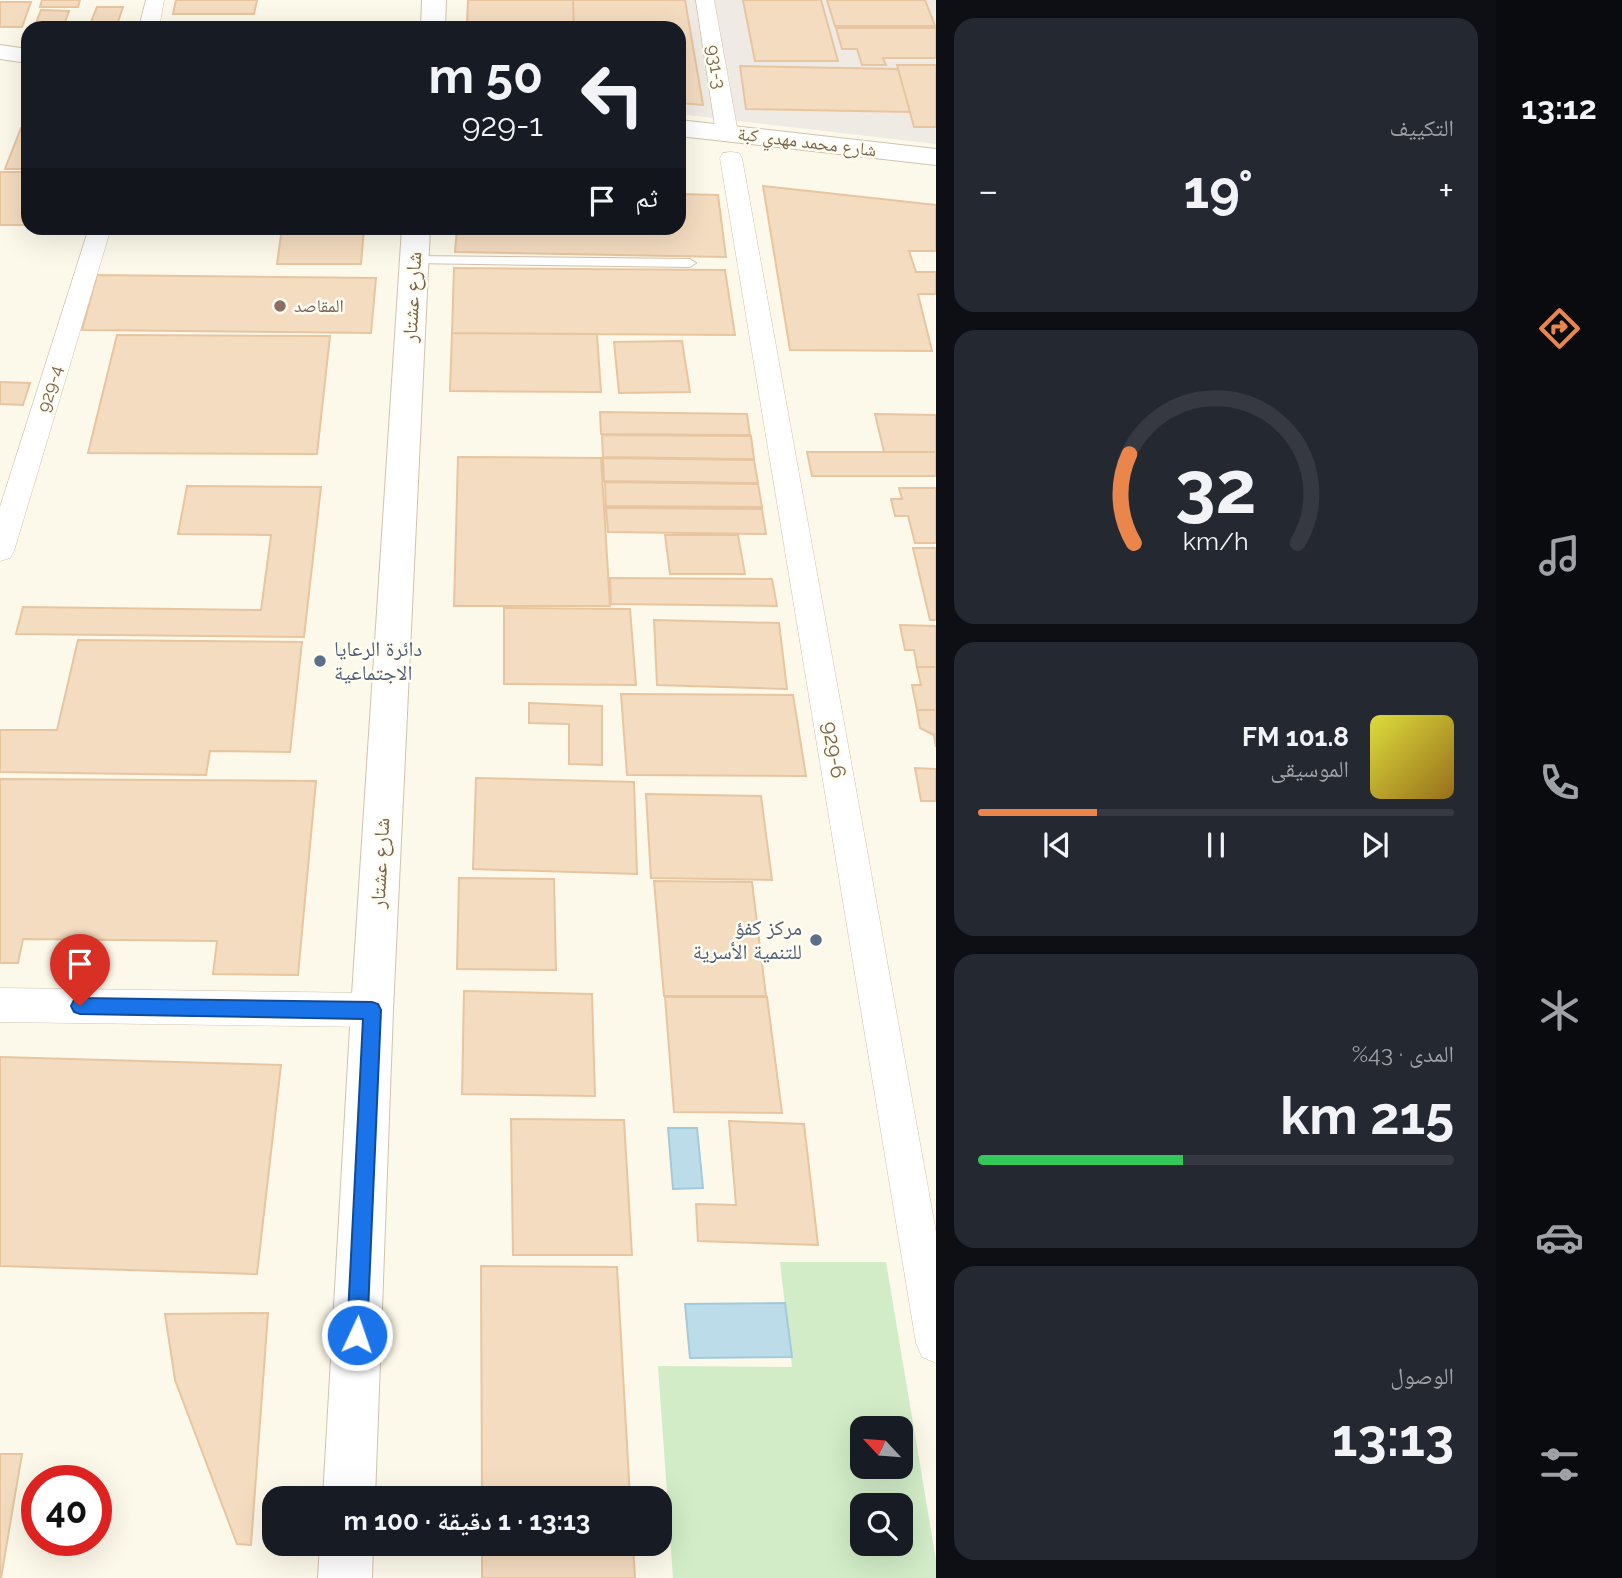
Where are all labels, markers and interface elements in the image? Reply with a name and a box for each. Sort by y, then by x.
street label: 931-3 [703,43,730,90]
text: 50 m [428,47,543,104]
icon: left [567,49,658,140]
text: 13:12 [1521,89,1597,126]
text: 929-1 [462,106,543,143]
text: التكييف [1389,114,1454,141]
street label: شارع محمد مهدي كبة [736,123,878,165]
text: 19° [1184,159,1253,220]
text: − [978,168,998,213]
text: + [1438,168,1454,213]
icon: arrive [583,182,621,220]
text: ثم [635,183,658,213]
street label: شارع عشتار [397,251,427,344]
place label: المقاصد [294,295,344,316]
marker: المقاصد [272,298,288,314]
icon: directions [1535,304,1584,353]
street label: 929-4 [32,363,67,415]
text: 32 [1175,445,1257,530]
text: km/h [1183,526,1249,556]
icon: music [1535,531,1584,580]
place label: دائرة الرعايا الاجتماعية [334,636,422,685]
marker: دائرة الرعايا الاجتماعية [312,653,328,669]
street label: 929-6 [817,720,852,780]
text: 101.8 FM [1242,722,1349,752]
text: الموسيقى [1270,755,1349,782]
icon: phone [1535,758,1584,807]
street label: شارع عشتار [365,817,395,910]
icon: previous [1038,826,1076,864]
icon: pause [1197,826,1235,864]
icon: next [1356,826,1394,864]
place label: مركز كفؤ للتنمية الأسرية [693,915,802,964]
marker: مركز كفؤ للتنمية الأسرية [808,932,824,948]
pin [50,934,110,1006]
icon: arrive [61,945,99,983]
icon: climate [1535,986,1584,1035]
text: المدى · 43% [1352,1040,1454,1067]
text: 215 km [1280,1085,1454,1146]
icon: car [1535,1213,1584,1262]
position arrow [320,1298,394,1372]
text: الوصول [1390,1362,1454,1389]
text: 13:13 [1332,1407,1454,1468]
north arrow [850,1416,914,1479]
map controls [850,1416,913,1556]
icon: filters [1535,1440,1584,1489]
speed limit sign: 40 [21,1465,112,1556]
button: search [850,1493,913,1556]
text: 13:13 · 1 دقيقة · 100 m [344,1506,590,1536]

